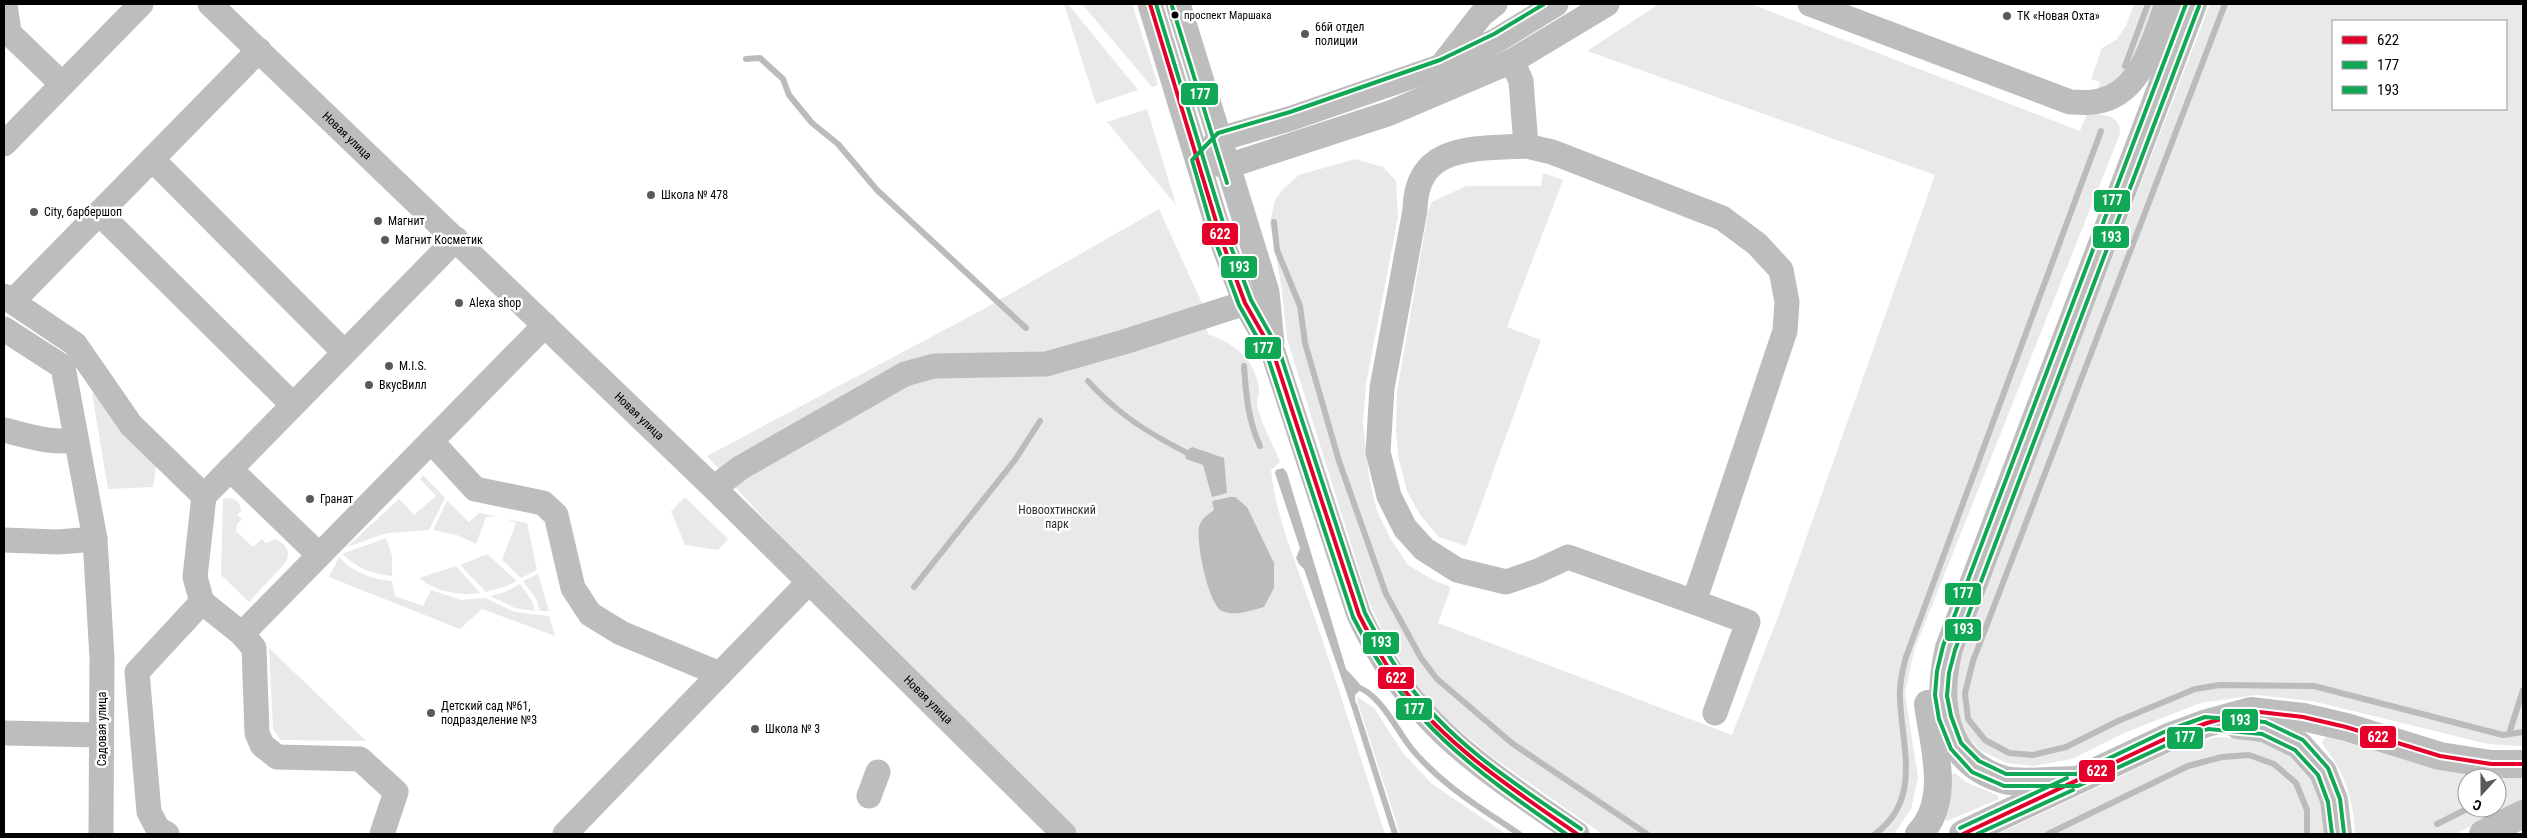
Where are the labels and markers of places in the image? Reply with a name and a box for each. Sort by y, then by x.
place label: проспект Маршака [1184,9,1271,22]
place label: ТК «Новая Охта» [2017,9,2100,23]
marker: проспект Маршака [1170,10,1180,20]
marker: ТК «Новая Охта» [2001,10,2013,22]
place label: 66й отдел полиции [1315,20,1364,48]
marker: 66й отдел полиции [1299,28,1311,40]
place label: Школа № 478 [661,188,728,202]
marker: Школа № 478 [645,189,657,201]
place label: City, барбершоп [44,205,122,219]
marker: City, барбершоп [28,206,40,218]
place label: Магнит [388,214,425,228]
marker: Магнит [372,215,384,227]
place label: Магнит Косметик [395,233,483,247]
marker: Магнит Косметик [379,234,391,246]
place label: Alexa shop [469,296,521,310]
marker: Alexa shop [453,297,465,309]
place label: M.I.S. [399,359,427,373]
marker: M.I.S. [383,360,395,372]
place label: ВкусВилл [379,378,427,392]
marker: ВкусВилл [363,379,375,391]
place label: Гранат [320,492,353,506]
marker: Гранат [304,493,316,505]
place label: Детский сад №61, подразделение №3 [441,699,537,727]
marker: Детский сад №61, подразделение №3 [425,707,437,719]
place label: Школа № 3 [765,722,820,736]
marker: Школа № 3 [749,723,761,735]

